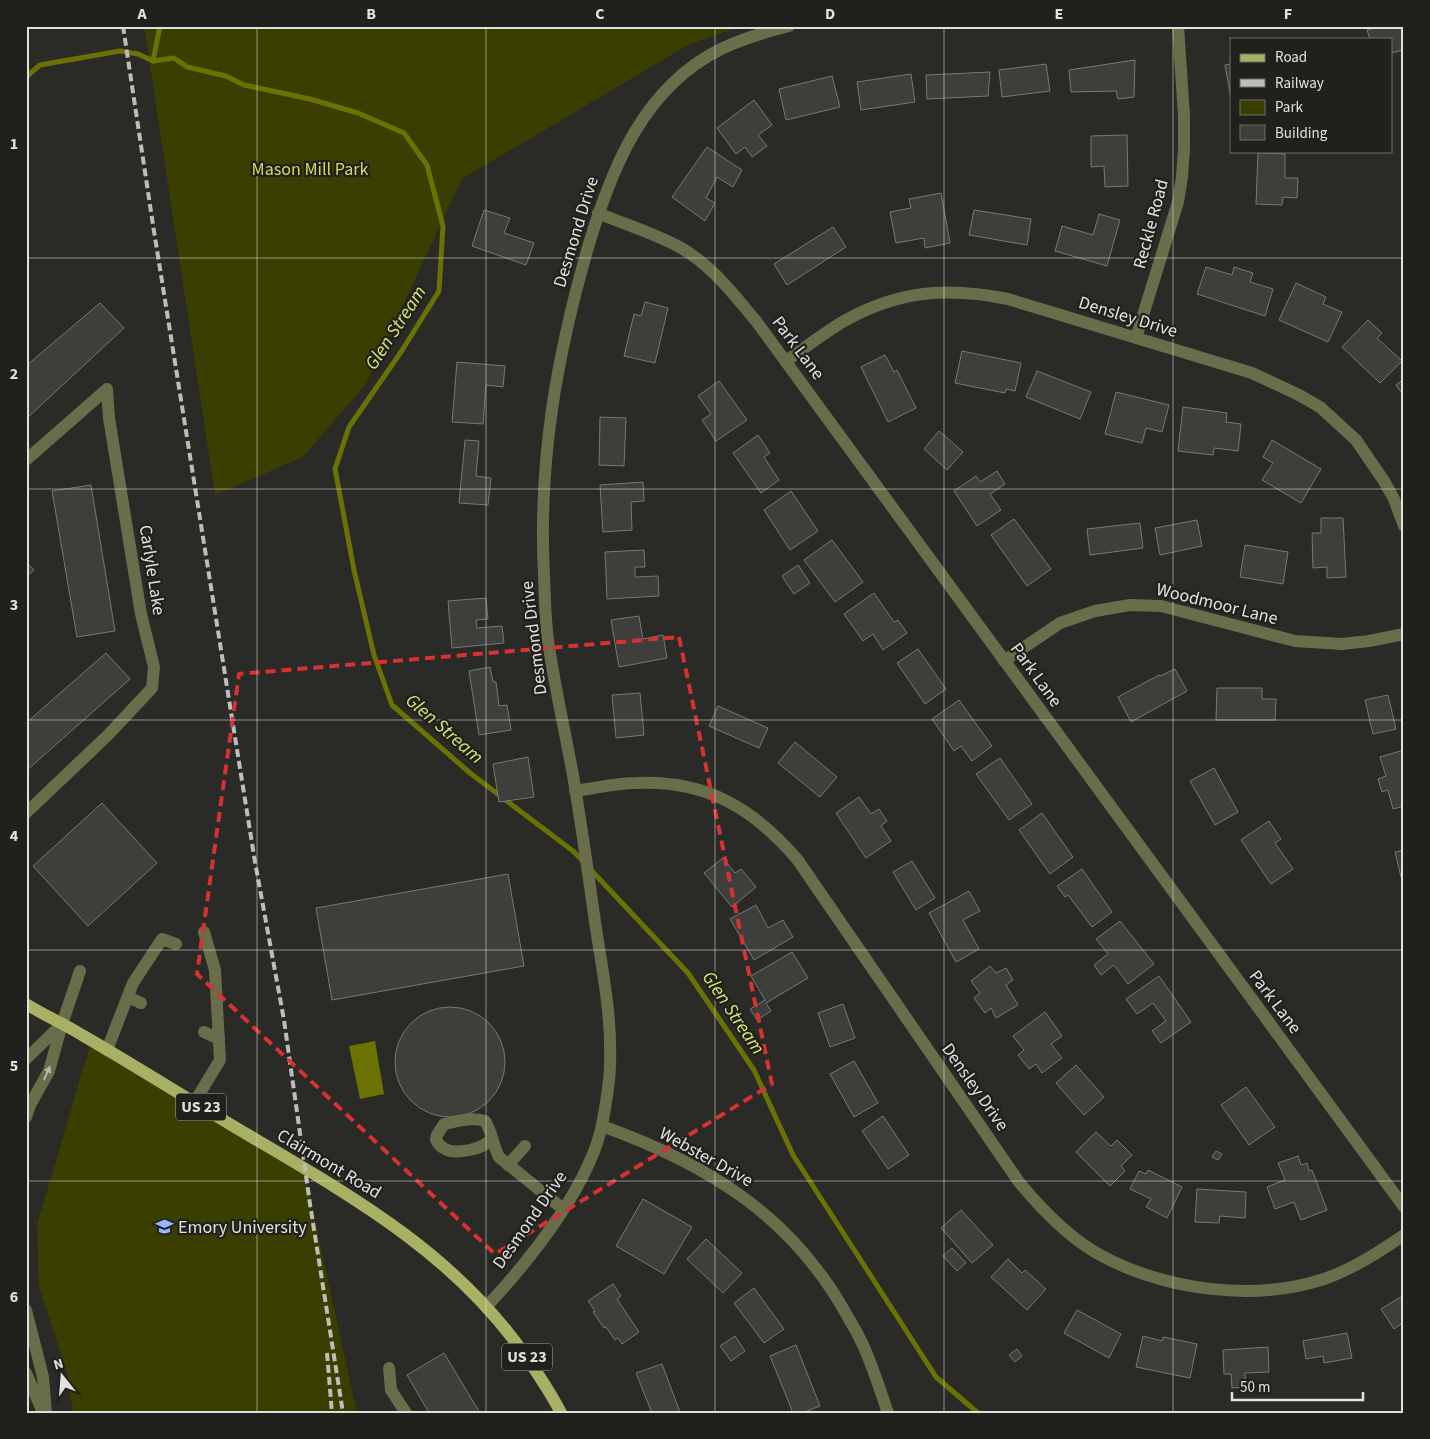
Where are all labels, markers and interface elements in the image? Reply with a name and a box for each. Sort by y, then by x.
text: A [136,3,147,25]
text: B [366,3,376,25]
text: C [595,3,605,25]
text: D [825,3,835,25]
text: E [1055,3,1063,25]
text: F [1284,3,1292,25]
legend [1230,38,1392,152]
text: Road [1275,47,1307,68]
text: Railway [1275,73,1324,94]
text: Park [1275,97,1304,118]
text: Building [1275,123,1328,144]
text: 1 [10,133,18,155]
park label: Mason Mill Park [252,157,369,182]
street label: Desmond Drive [547,173,605,290]
street label: Reckle Road [1127,176,1175,272]
water label: Glen Stream [359,281,433,375]
street label: Densley Drive [1076,290,1181,344]
street label: Park Lane [766,311,830,385]
text: 2 [10,363,18,385]
street label: Carlyle Lake [133,523,171,617]
street label: Woodmoor Lane [1154,577,1281,631]
street label: Desmond Drive [515,580,553,696]
text: 3 [10,594,18,616]
street label: Park Lane [1004,638,1068,712]
water label: Glen Stream [399,688,489,770]
text: 4 [10,825,19,847]
street label: Park Lane [1243,965,1307,1039]
water label: Glen Stream [695,966,771,1060]
street label: Densley Drive [936,1038,1015,1136]
text: 5 [10,1055,18,1077]
one-way arrow [43,1066,51,1080]
road number: US 23 [176,1094,226,1120]
street label: Webster Drive [655,1121,758,1193]
street label: Clairmont Road [272,1123,386,1205]
street label: Desmond Drive [487,1166,573,1274]
place label: Emory University [178,1215,307,1240]
school or university icon: Emory University [154,1217,174,1237]
text: 6 [10,1286,18,1308]
road number: US 23 [502,1344,552,1370]
north arrow [38,1352,88,1402]
text: N [51,1354,66,1375]
scale bar [1232,1369,1364,1401]
text: 50 m [1240,1377,1270,1398]

